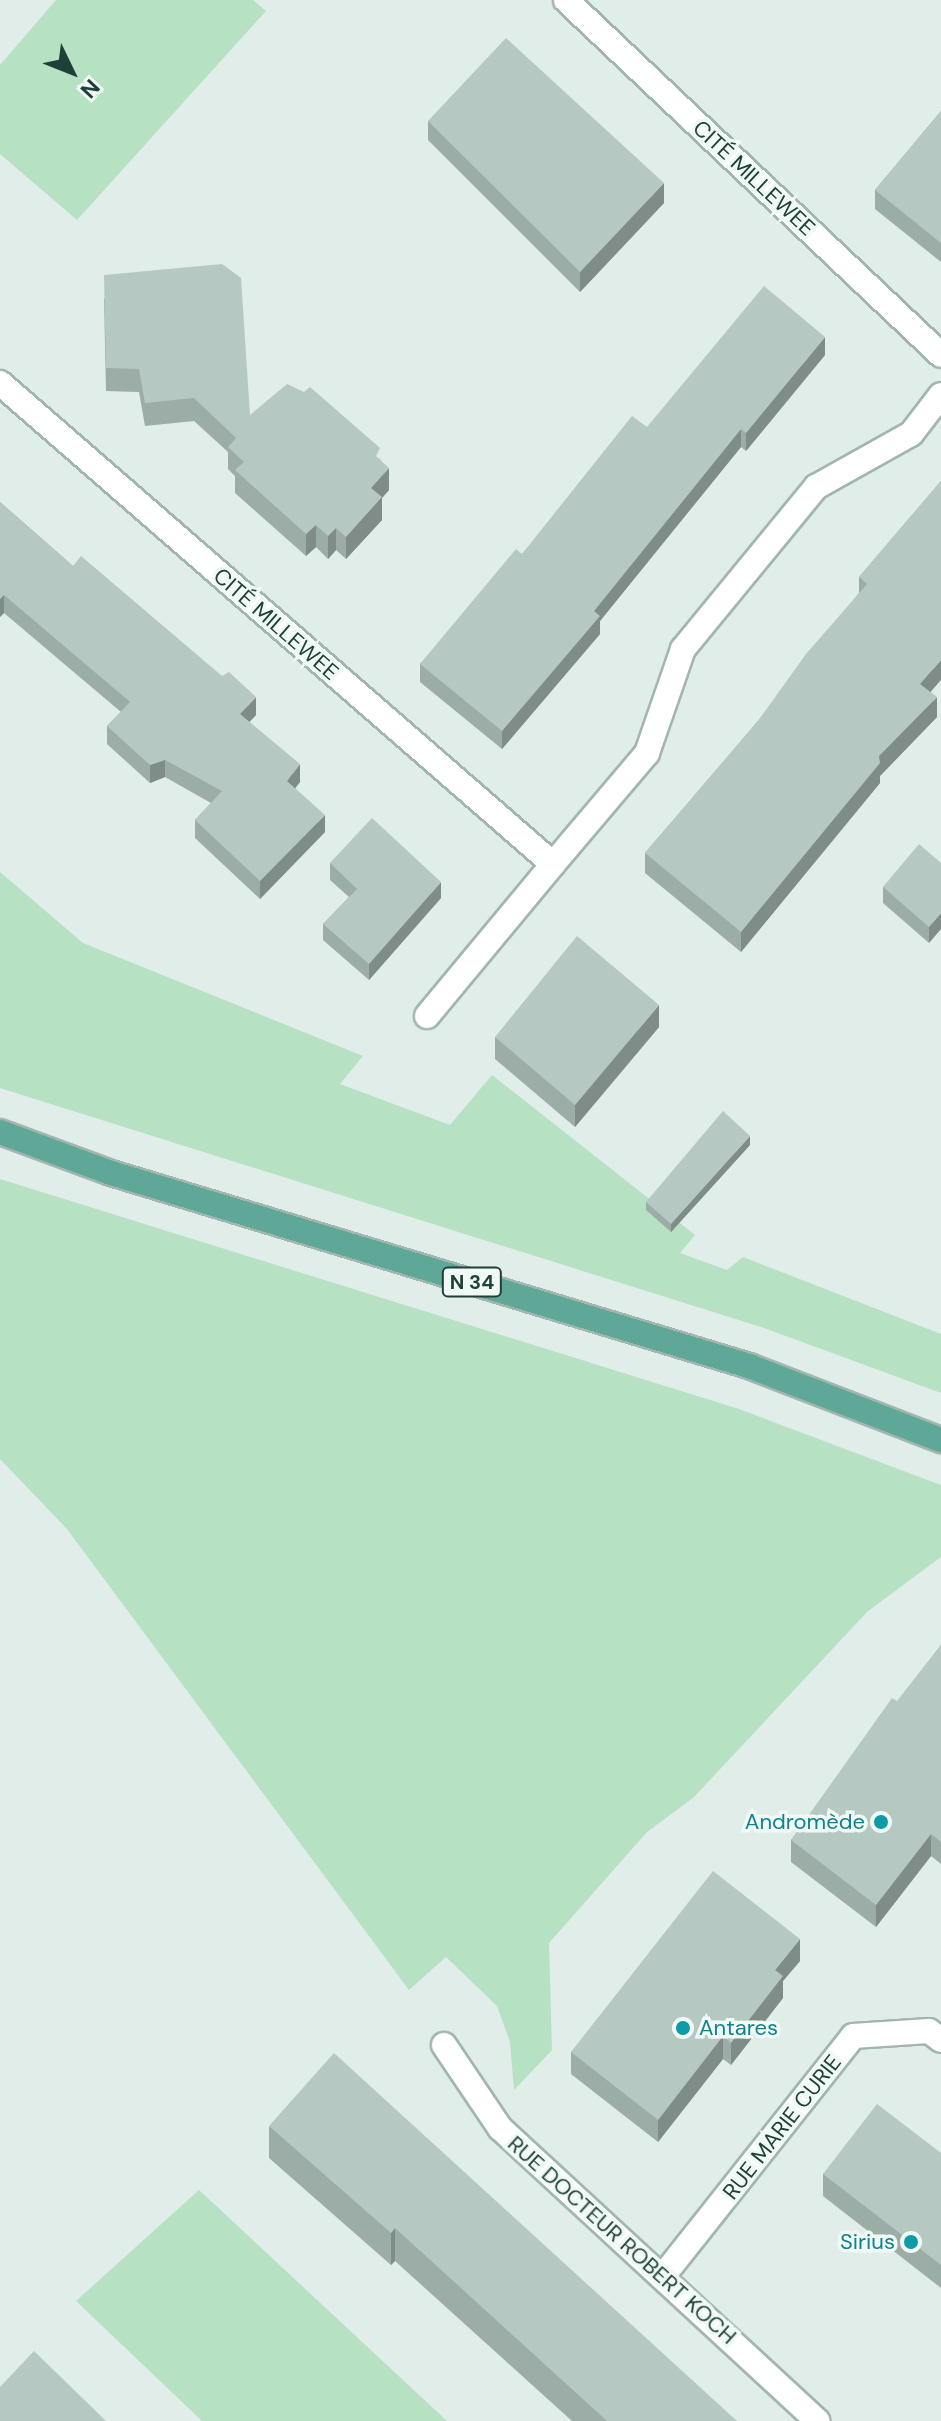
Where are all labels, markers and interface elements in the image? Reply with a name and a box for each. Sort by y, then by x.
north arrow [32,32,112,112]
text: N [74,73,106,104]
street label: CITÉ MILLEWEE [688,115,820,241]
street label: CITÉ MILLEWEE [208,563,344,685]
road number: N 34 [440,1266,504,1298]
place label: Andromède [745,1809,865,1835]
marker: Andromède [872,1813,890,1831]
place label: Antares [699,2015,778,2041]
marker: Antares [674,2019,692,2037]
street label: RUE MARIE CURIE [717,2049,847,2205]
street label: RUE DOCTEUR ROBERT KOCH [502,2130,742,2350]
place label: Sirius [840,2229,895,2255]
marker: Sirius [902,2233,920,2251]

